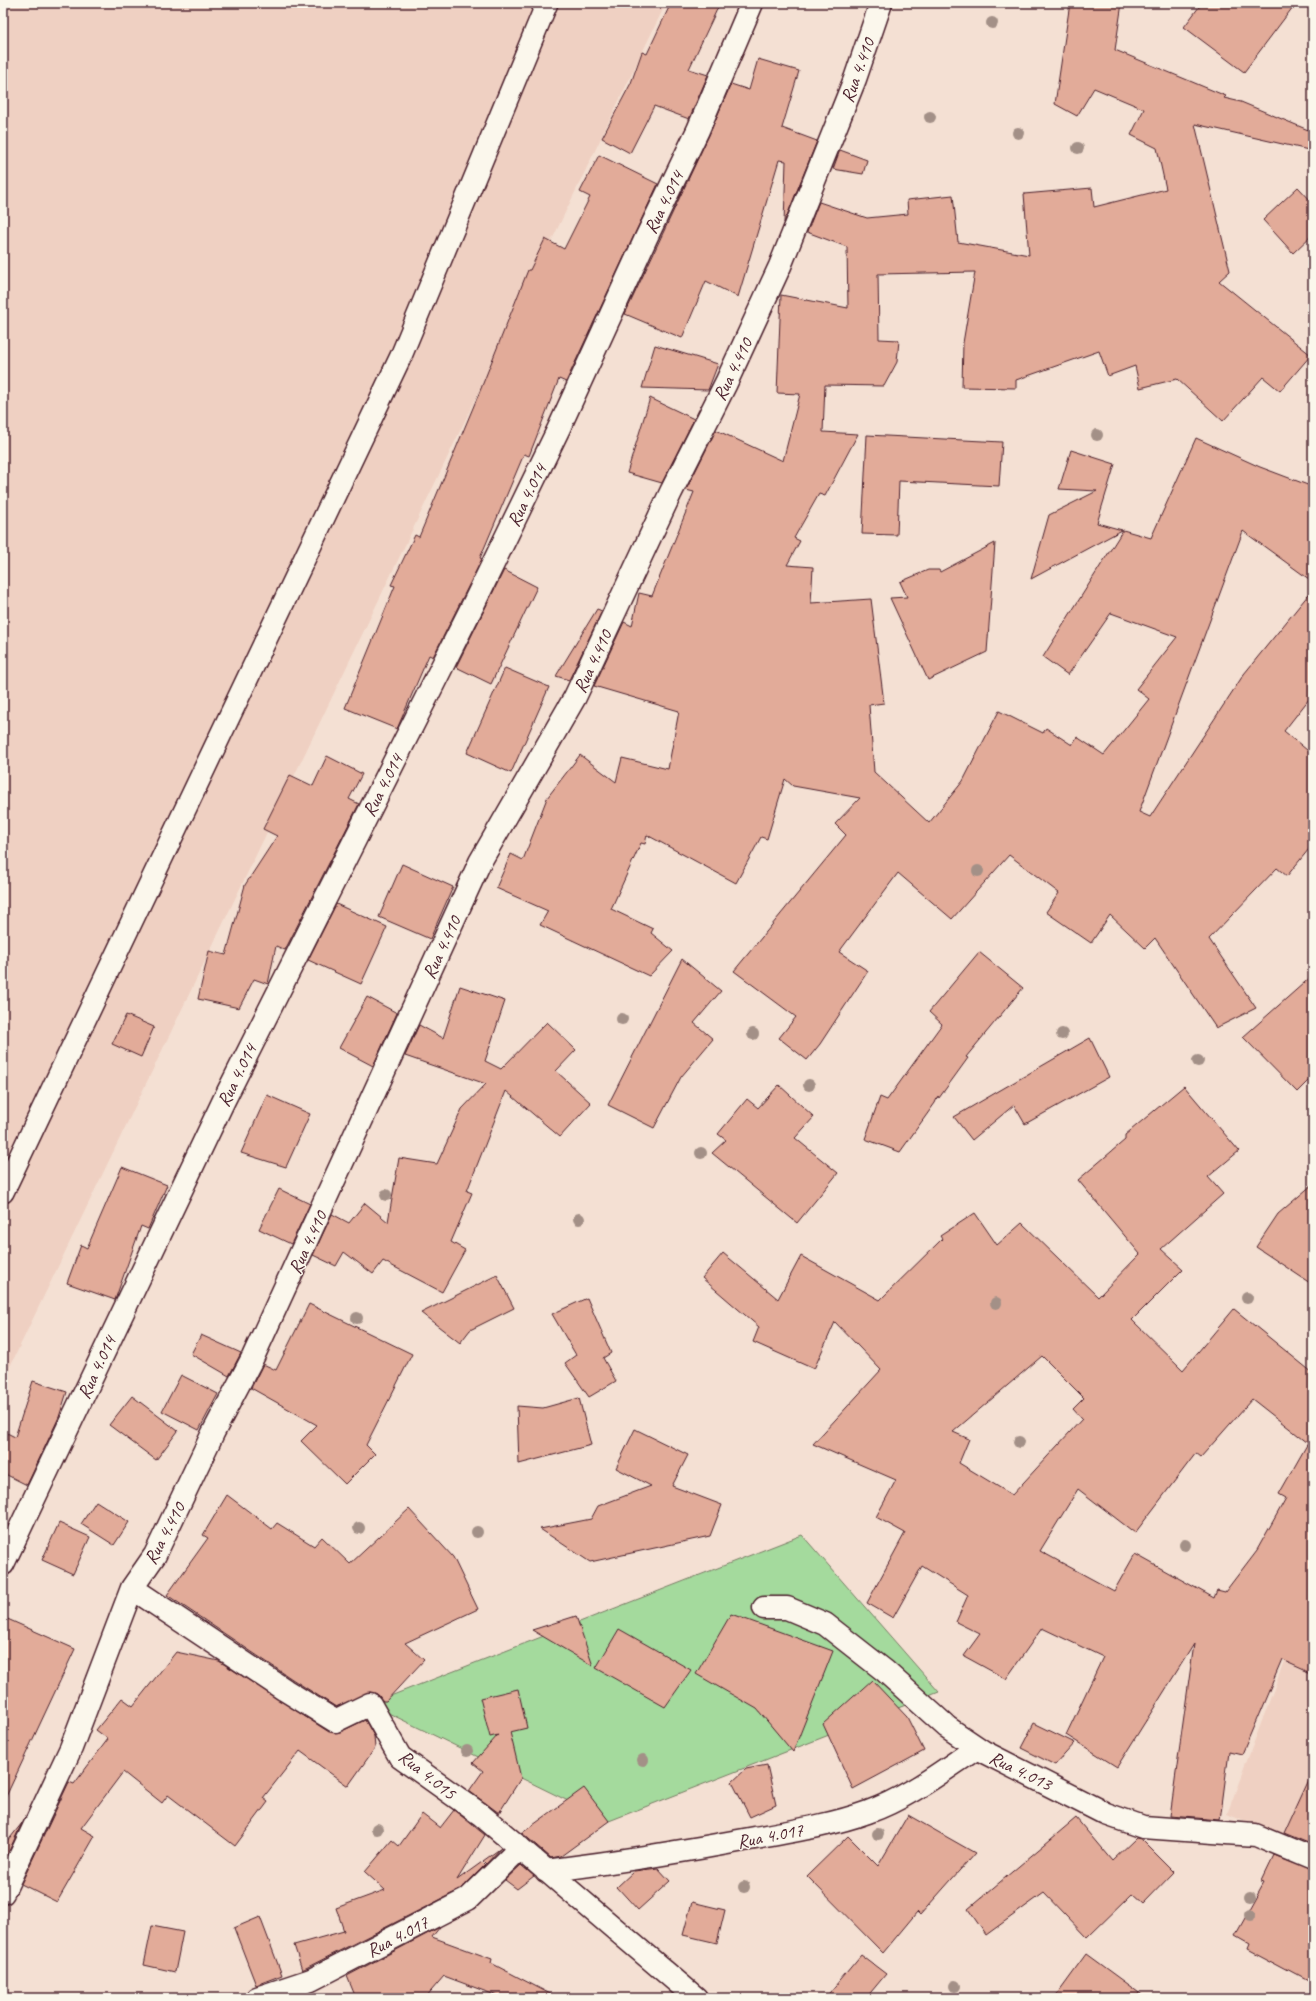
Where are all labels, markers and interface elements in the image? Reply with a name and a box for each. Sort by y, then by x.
street label: Rua 4.410 [835,33,881,106]
street label: Rua 4.014 [638,165,690,238]
street label: Rua 4.410 [707,333,759,405]
street label: Rua 4.014 [501,458,553,531]
street label: Rua 4.410 [568,625,619,697]
street label: Rua 4.014 [357,748,410,821]
street label: Rua 4.410 [417,911,468,983]
street label: Rua 4.014 [211,1038,263,1111]
street label: Rua 4.410 [283,1206,334,1278]
street label: Rua 4.014 [72,1330,123,1403]
street label: Rua 4.410 [139,1497,192,1569]
street label: Rua 4.015 [394,1744,462,1806]
street label: Rua 4.013 [985,1745,1057,1797]
street label: Rua 4.017 [735,1818,807,1854]
street label: Rua 4.017 [362,1910,434,1963]

